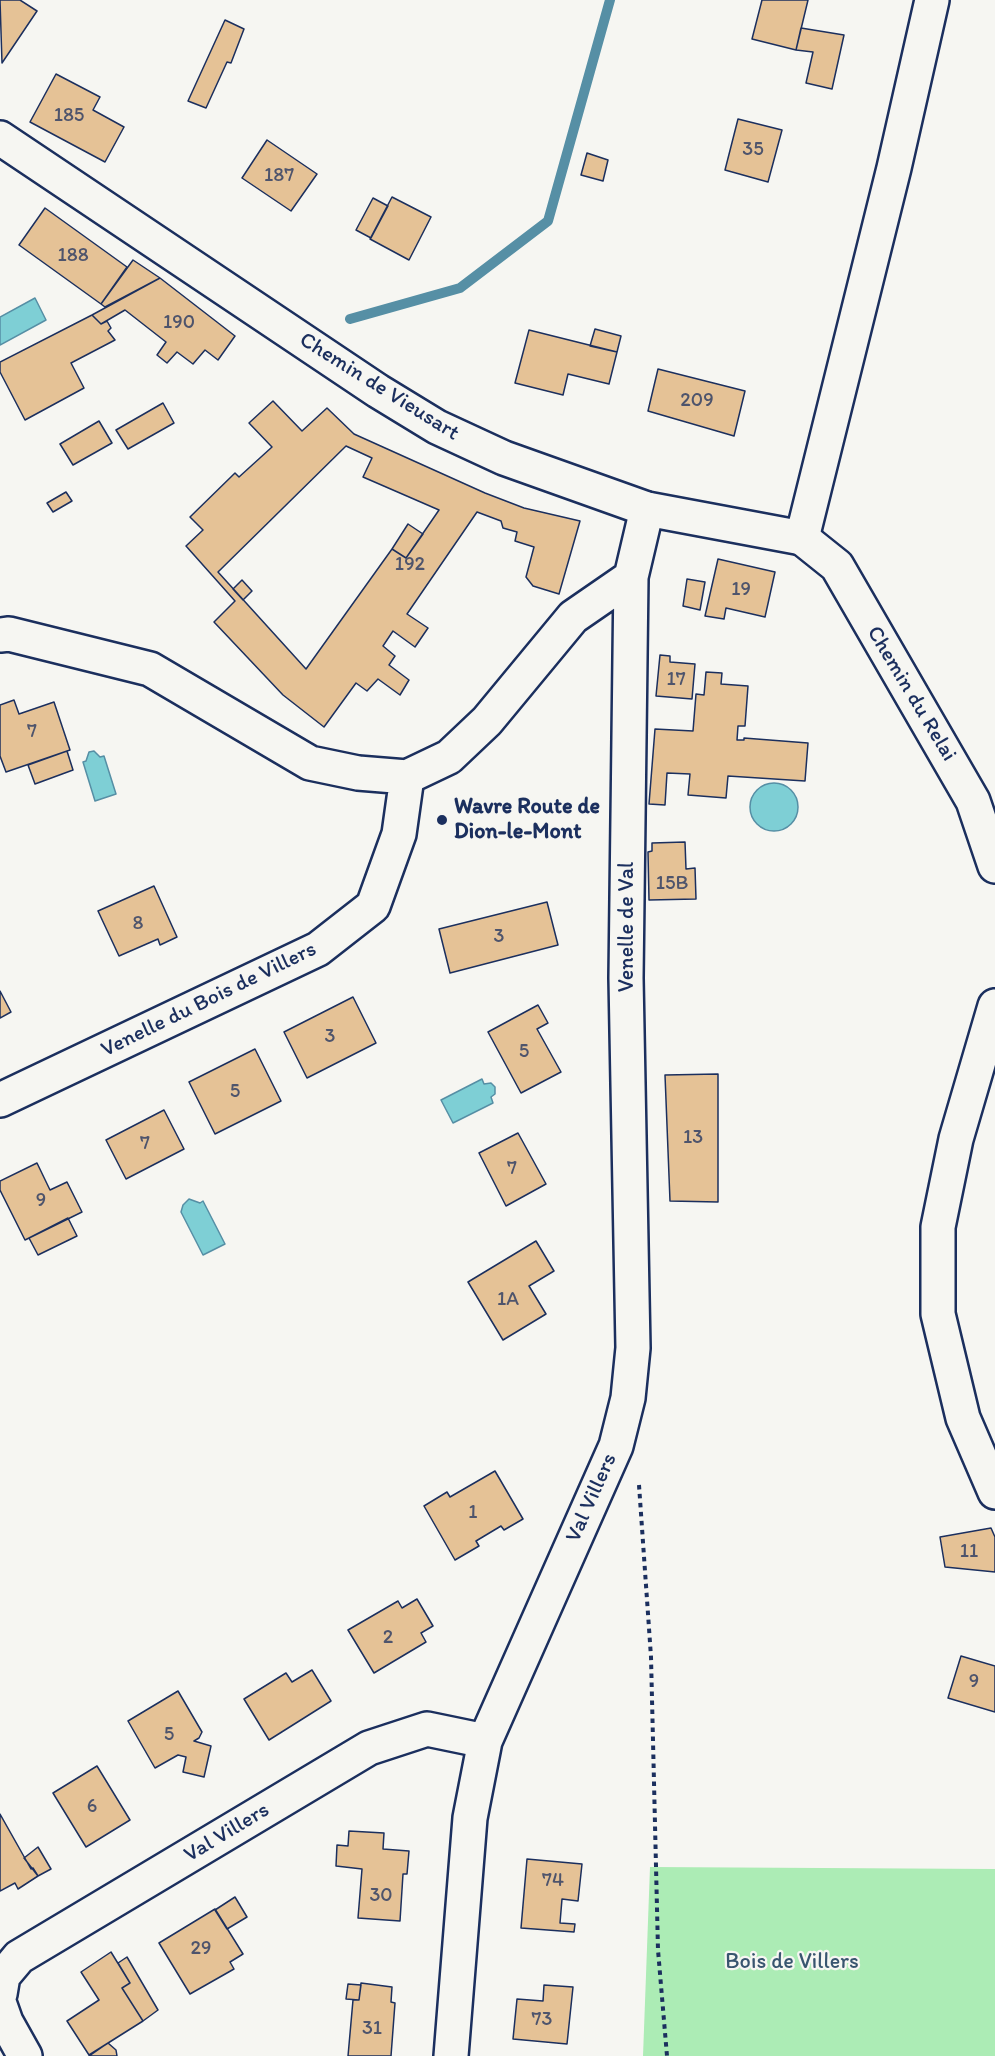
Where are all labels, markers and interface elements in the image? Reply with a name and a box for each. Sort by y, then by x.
house number: 185 [54,104,84,128]
house number: 35 [742,138,764,162]
house number: 187 [264,164,294,188]
house number: 188 [57,244,89,268]
house number: 190 [163,311,195,335]
street label: Chemin de Vieusart [294,327,464,447]
house number: 209 [680,389,714,413]
house number: 192 [395,553,425,577]
house number: 19 [731,578,751,602]
street label: Chemin du Relai [860,622,962,766]
house number: 17 [666,668,686,692]
house number: 7 [27,720,37,744]
place label: Wavre Route de Dion-le-Mont [454,794,600,846]
marker: Wavre Route de Dion-le-Mont [435,813,449,827]
street label: Venelle de Val [614,862,640,992]
house number: 15B [656,872,688,896]
house number: 8 [133,912,143,936]
house number: 3 [494,925,504,949]
street label: Venelle du Bois de Villers [97,936,321,1064]
house number: 3 [325,1025,335,1049]
house number: 5 [519,1040,529,1064]
house number: 5 [230,1080,240,1104]
house number: 13 [683,1126,703,1150]
house number: 7 [140,1132,150,1156]
house number: 7 [507,1157,517,1181]
house number: 9 [36,1189,46,1213]
house number: 1A [497,1288,519,1312]
street label: Val Villers [561,1449,623,1547]
house number: 1 [468,1501,478,1525]
house number: 11 [960,1540,978,1564]
house number: 2 [383,1626,393,1650]
house number: 9 [969,1670,979,1694]
house number: 5 [164,1723,174,1747]
house number: 6 [87,1795,97,1819]
street label: Val Villers [180,1797,274,1869]
house number: 74 [542,1869,564,1893]
house number: 30 [369,1884,393,1908]
house number: 29 [191,1937,211,1961]
park label: Bois de Villers [725,1949,859,1975]
house number: 73 [532,2008,552,2032]
house number: 31 [362,2017,382,2041]

